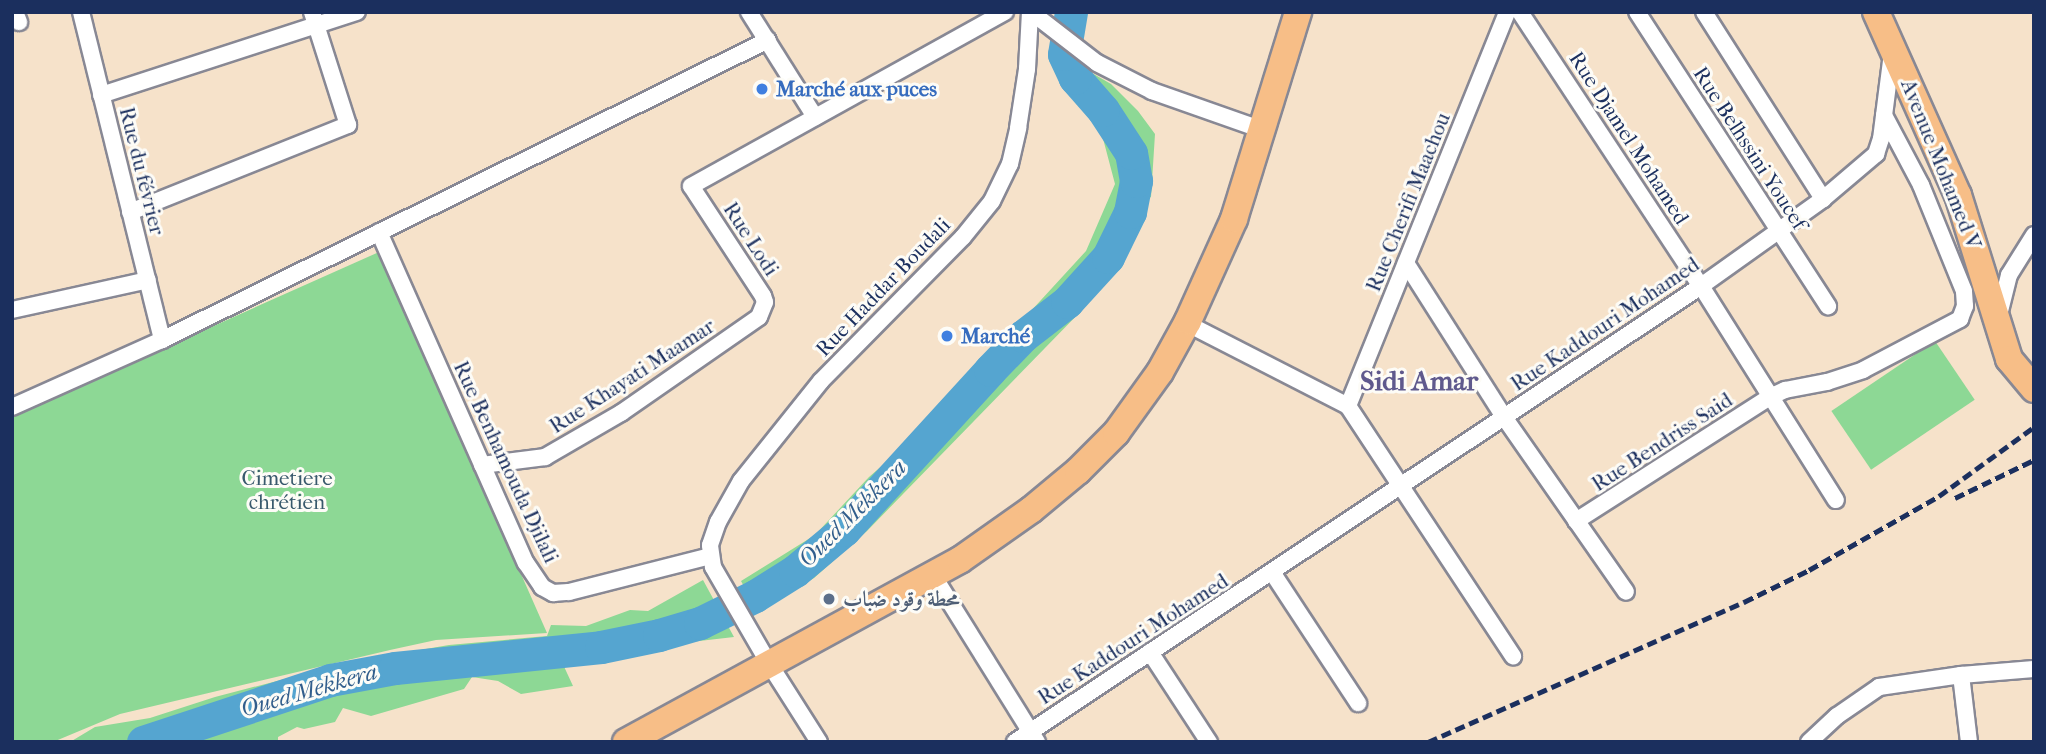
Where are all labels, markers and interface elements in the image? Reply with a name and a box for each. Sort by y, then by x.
street label: Rue Djamel Mohamed [1564,47,1694,229]
street label: Rue Belhssini Youcef [1688,62,1812,234]
place label: Marché aux puces [776,76,937,102]
street label: Avenue Mohamed V [1895,76,1987,252]
marker: Marché aux puces [754,81,770,97]
street label: Rue du février [114,104,170,238]
street label: Rue Cherifi Maachou [1361,109,1455,295]
street label: Rue Lodi [718,197,784,281]
street label: Rue Haddar Boudali [810,212,956,362]
street label: Rue Kaddouri Mohamed [1506,252,1704,396]
street label: Rue Khayati Maamar [545,313,719,439]
place label: Marché [961,323,1030,349]
marker: Marché [939,328,955,344]
street label: Rue Benhamouda Djilali [448,357,564,567]
district label: Sidi Amar [1360,364,1478,398]
street label: Rue Bendriss Said [1587,387,1737,497]
water label: Oued Mekkera [794,455,912,573]
park label: Cimetiere chrétien [241,465,333,515]
street label: Rue Kaddouri Mohamed [1033,568,1233,710]
place label: محطة وقود ضباب [843,586,960,612]
marker: محطة وقود ضباب [821,591,837,607]
water label: Oued Mekkera [238,658,380,724]

